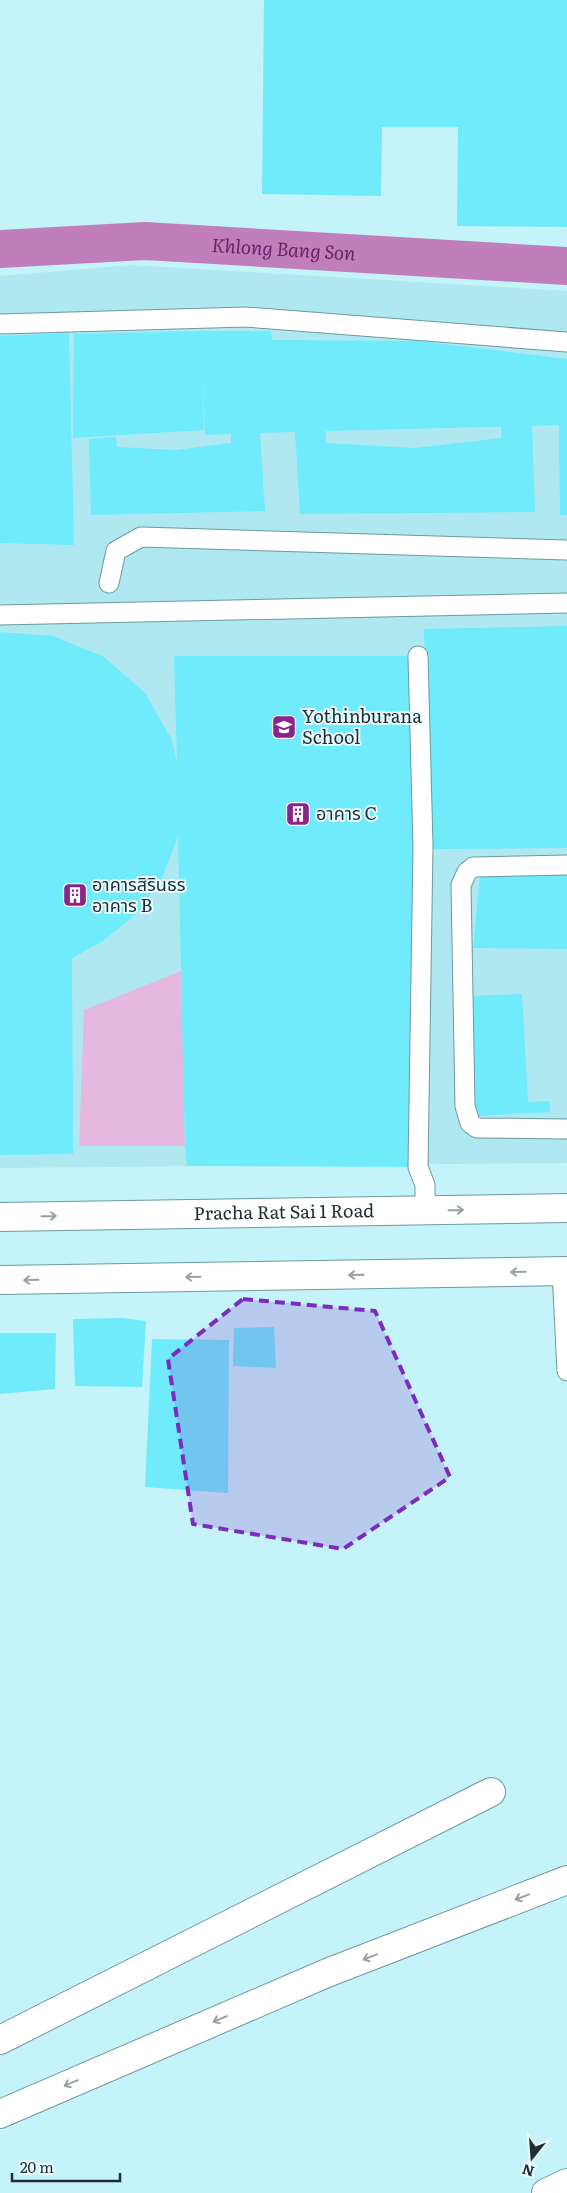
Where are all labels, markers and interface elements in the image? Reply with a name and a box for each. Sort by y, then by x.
water label: Khlong Bang Son [211,230,357,266]
place label: Yothinburana School [302,702,422,750]
school or university icon: Yothinburana School [271,714,297,740]
place label: อาคาร C [316,799,377,826]
building icon: อาคาร C [285,801,311,827]
place label: อาคารสิรินธร อาคาร B [92,870,186,918]
building icon: อาคารสิรินธร อาคาร B [62,882,88,908]
street label: Pracha Rat Sai 1 Road [194,1196,374,1226]
one-way arrow [448,1205,464,1215]
one-way arrow [40,1211,56,1221]
one-way arrow [511,1267,527,1277]
one-way arrow [348,1270,364,1280]
one-way arrow [186,1273,202,1282]
one-way arrow [23,1275,39,1284]
one-way arrow [514,1894,529,1903]
one-way arrow [363,1952,378,1962]
one-way arrow [213,2015,228,2025]
one-way arrow [64,2079,79,2089]
north arrow [507,2133,557,2183]
scale bar [12,2150,120,2182]
text: 20 m [20,2155,54,2178]
text: N [519,2160,536,2183]

